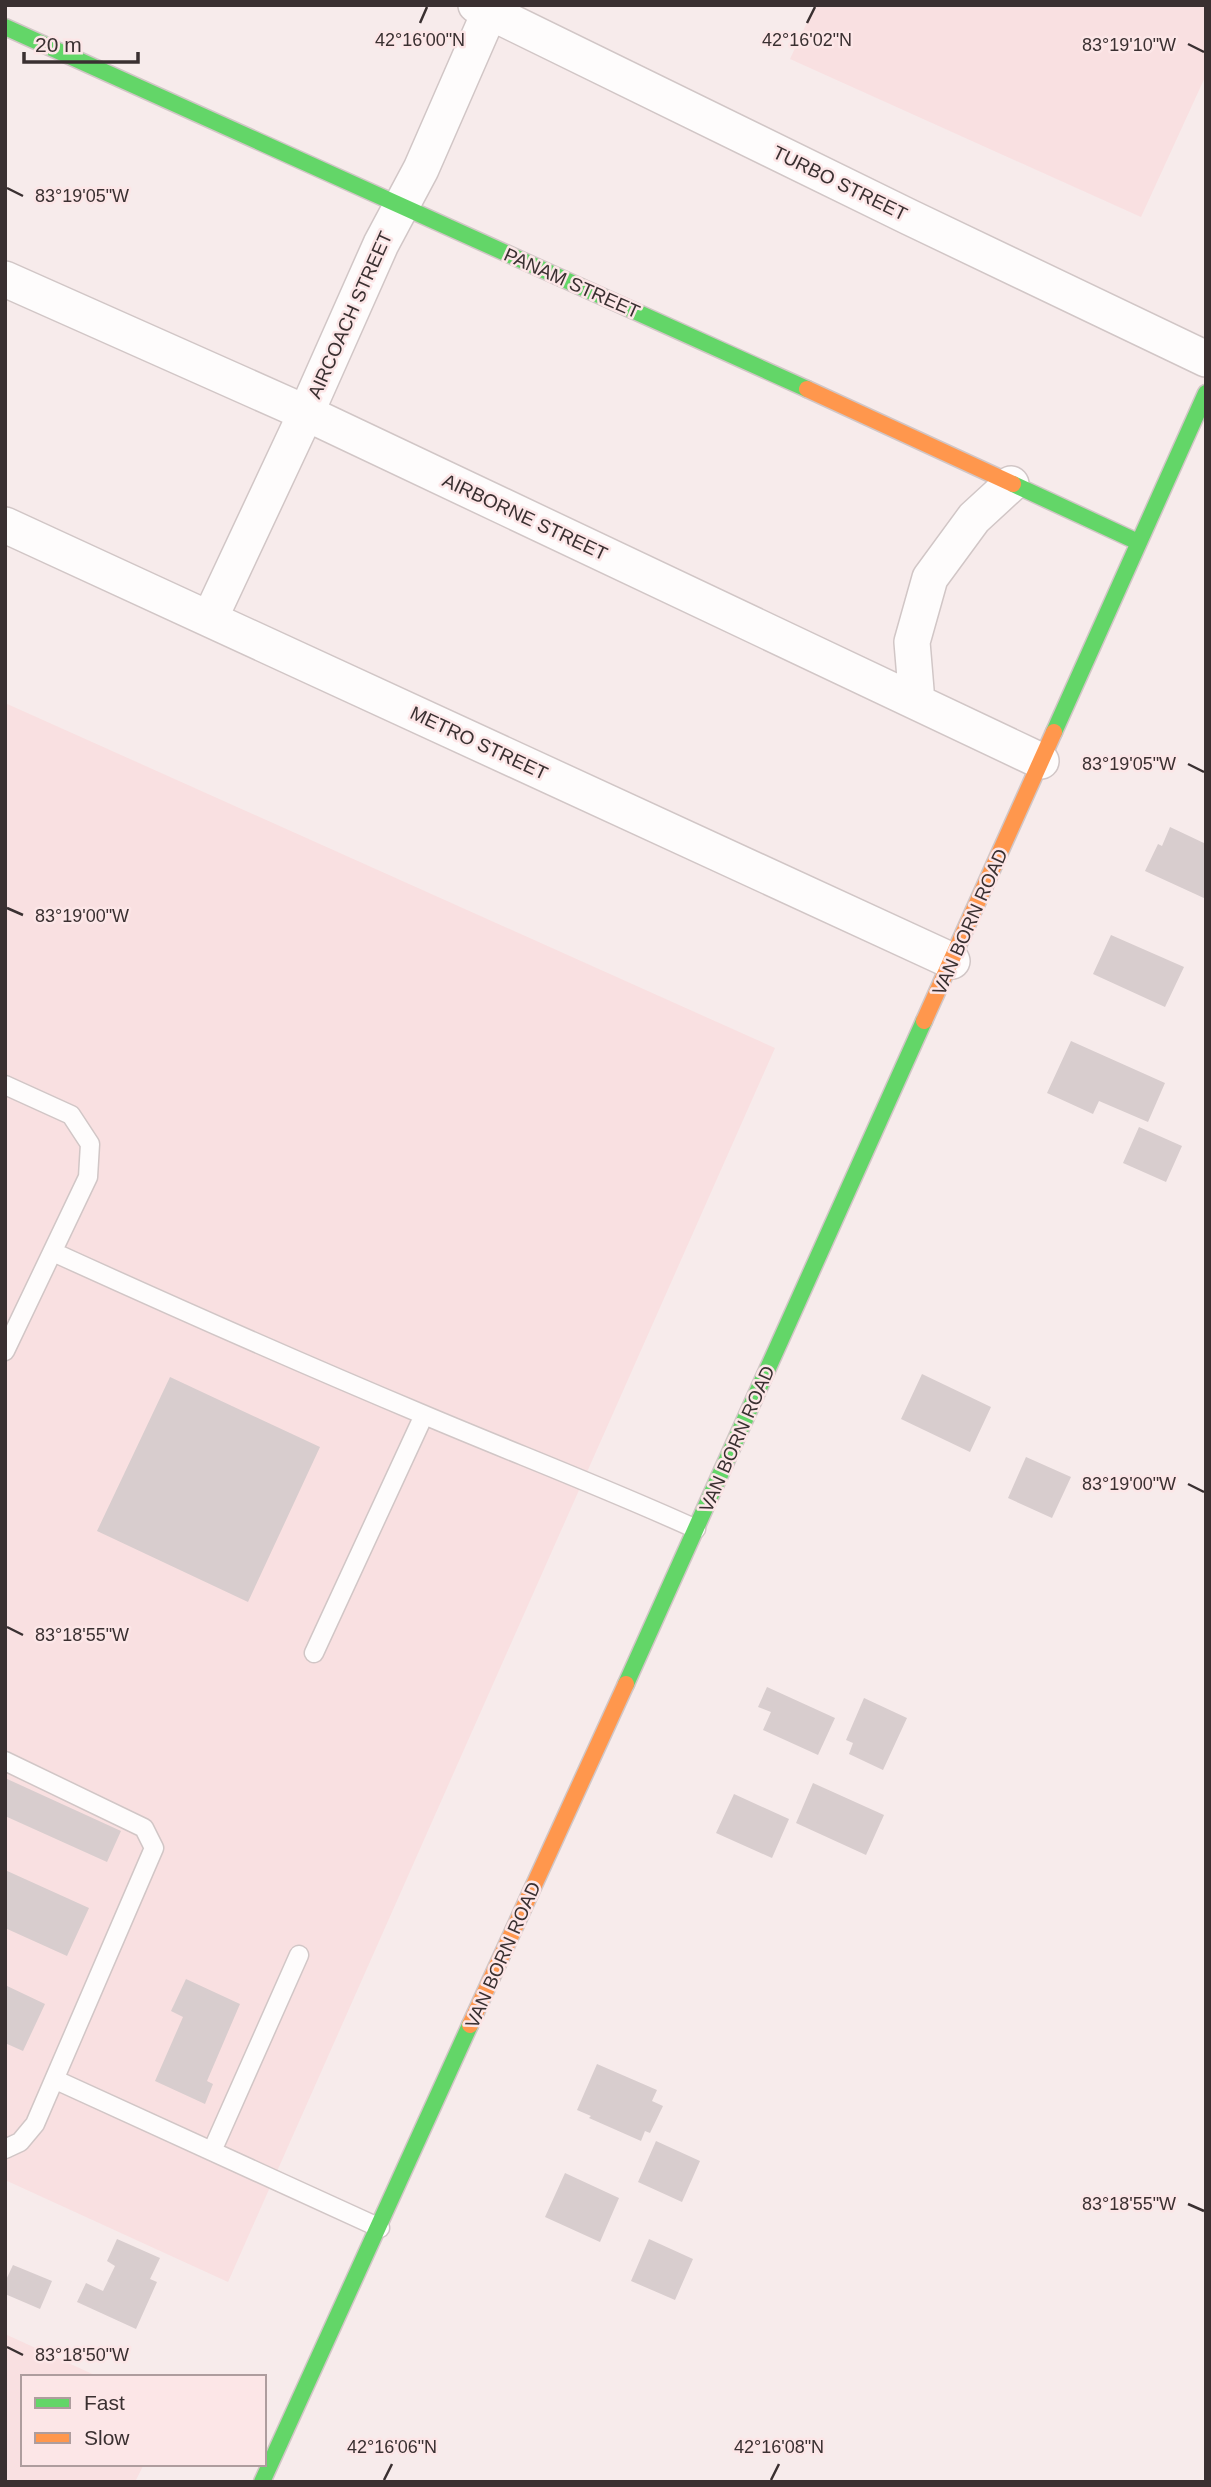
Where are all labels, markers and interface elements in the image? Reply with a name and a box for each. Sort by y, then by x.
scale bar [24,21,138,65]
text: 42°16'00"N [375,30,465,50]
text: 42°16'02"N [762,30,852,50]
text: 20 m [35,33,82,56]
text: 83°19'10"W [1082,35,1176,55]
street label: TURBO STREET [769,141,911,225]
text: 83°19'05"W [35,186,129,206]
street label: AIRCOACH STREET [304,228,396,402]
street label: PANAM STREET [501,244,643,323]
street label: AIRBORNE STREET [439,470,611,565]
street label: METRO STREET [407,702,551,784]
text: 83°19'05"W [1082,754,1176,774]
street label: VAN BORN ROAD [928,846,1012,998]
text: 83°19'00"W [35,906,129,926]
street label: VAN BORN ROAD [695,1363,779,1515]
text: 83°19'00"W [1082,1474,1176,1494]
text: 83°18'55"W [35,1625,129,1645]
street label: VAN BORN ROAD [461,1879,545,2031]
text: 83°18'55"W [1082,2194,1176,2214]
text: 83°18'50"W [35,2345,129,2365]
legend [21,2375,266,2466]
text: Fast [84,2391,125,2414]
text: Slow [84,2426,130,2449]
text: 42°16'06"N [347,2437,437,2457]
text: 42°16'08"N [734,2437,824,2457]

